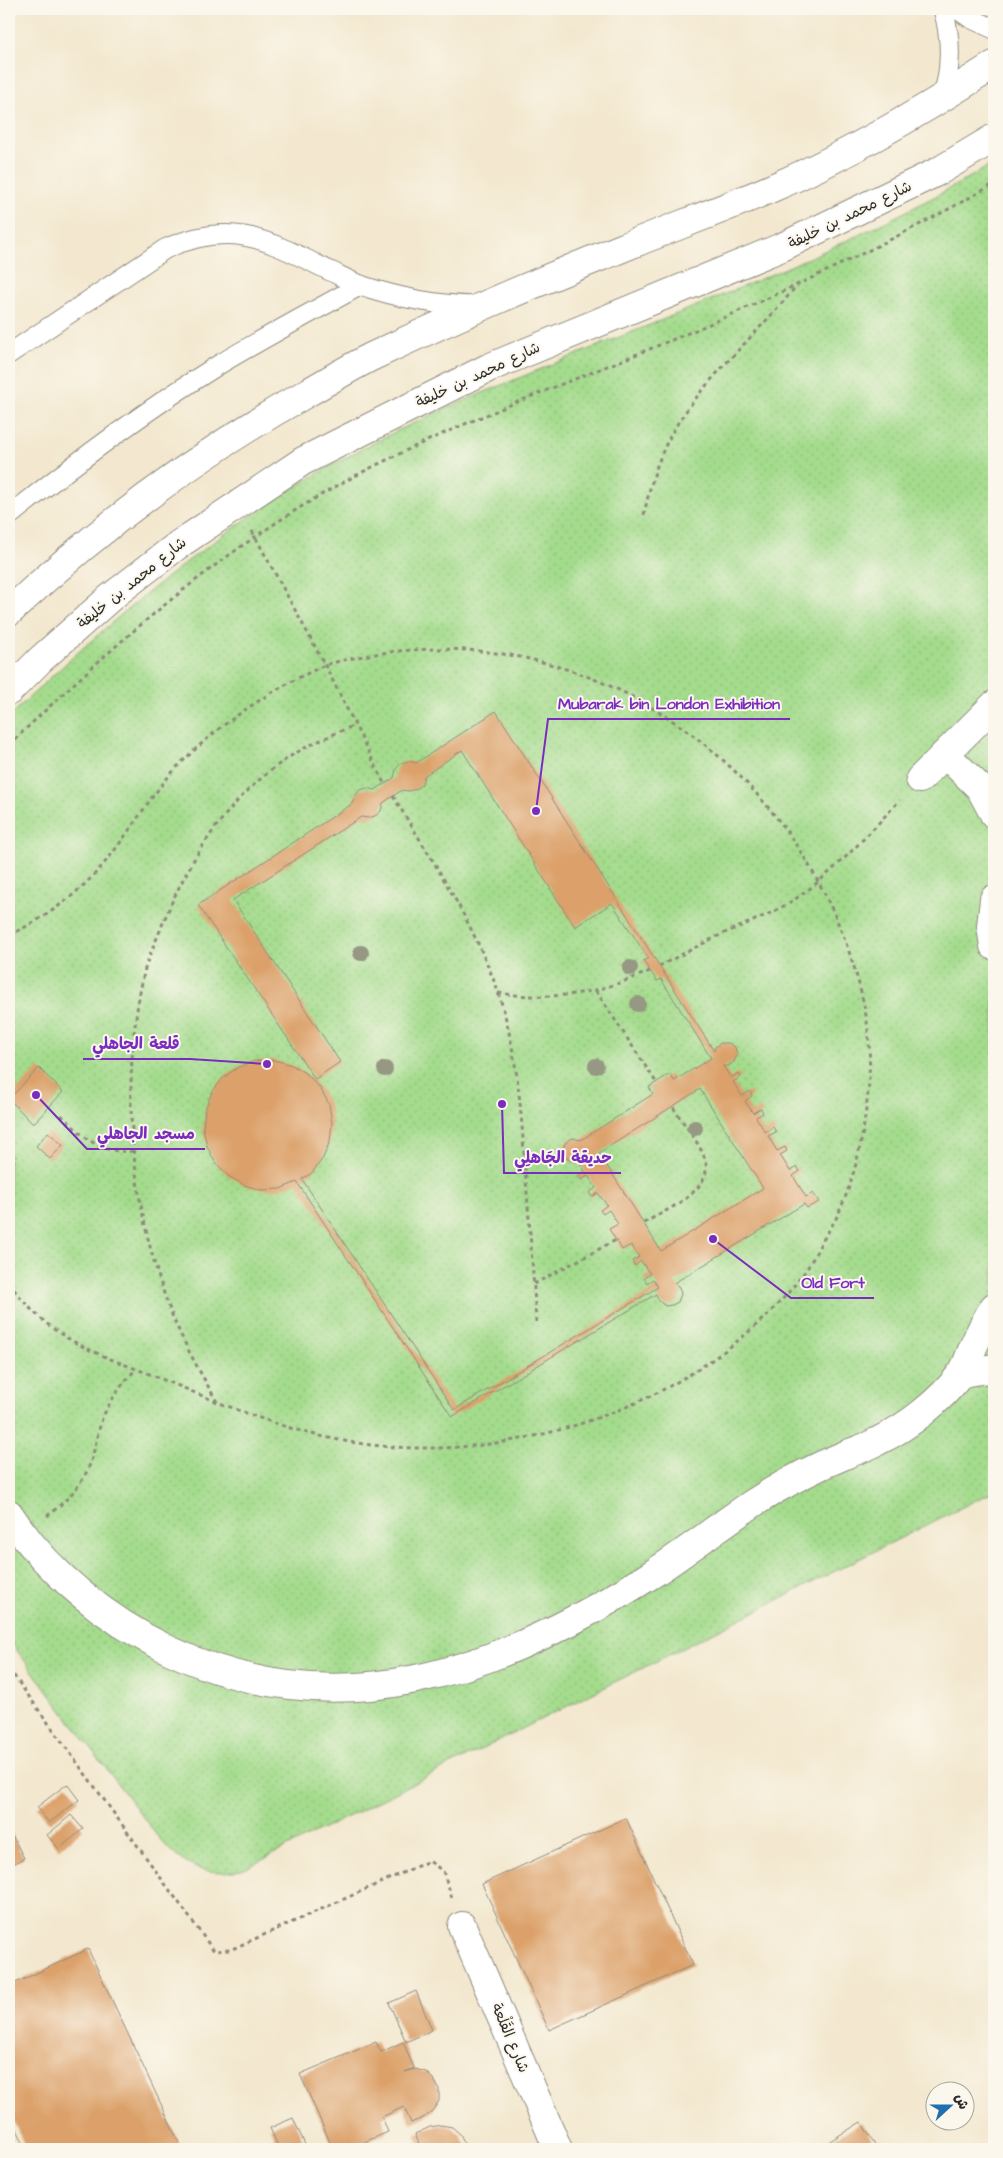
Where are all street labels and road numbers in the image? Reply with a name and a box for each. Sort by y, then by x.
street label: شارع محمد بن خليفة [785,176,915,254]
street label: شارع محمد بن خليفة [412,337,544,413]
street label: شارع محمد بن خليفة [73,532,191,634]
street label: شارع القَلْعة [486,2000,534,2076]

